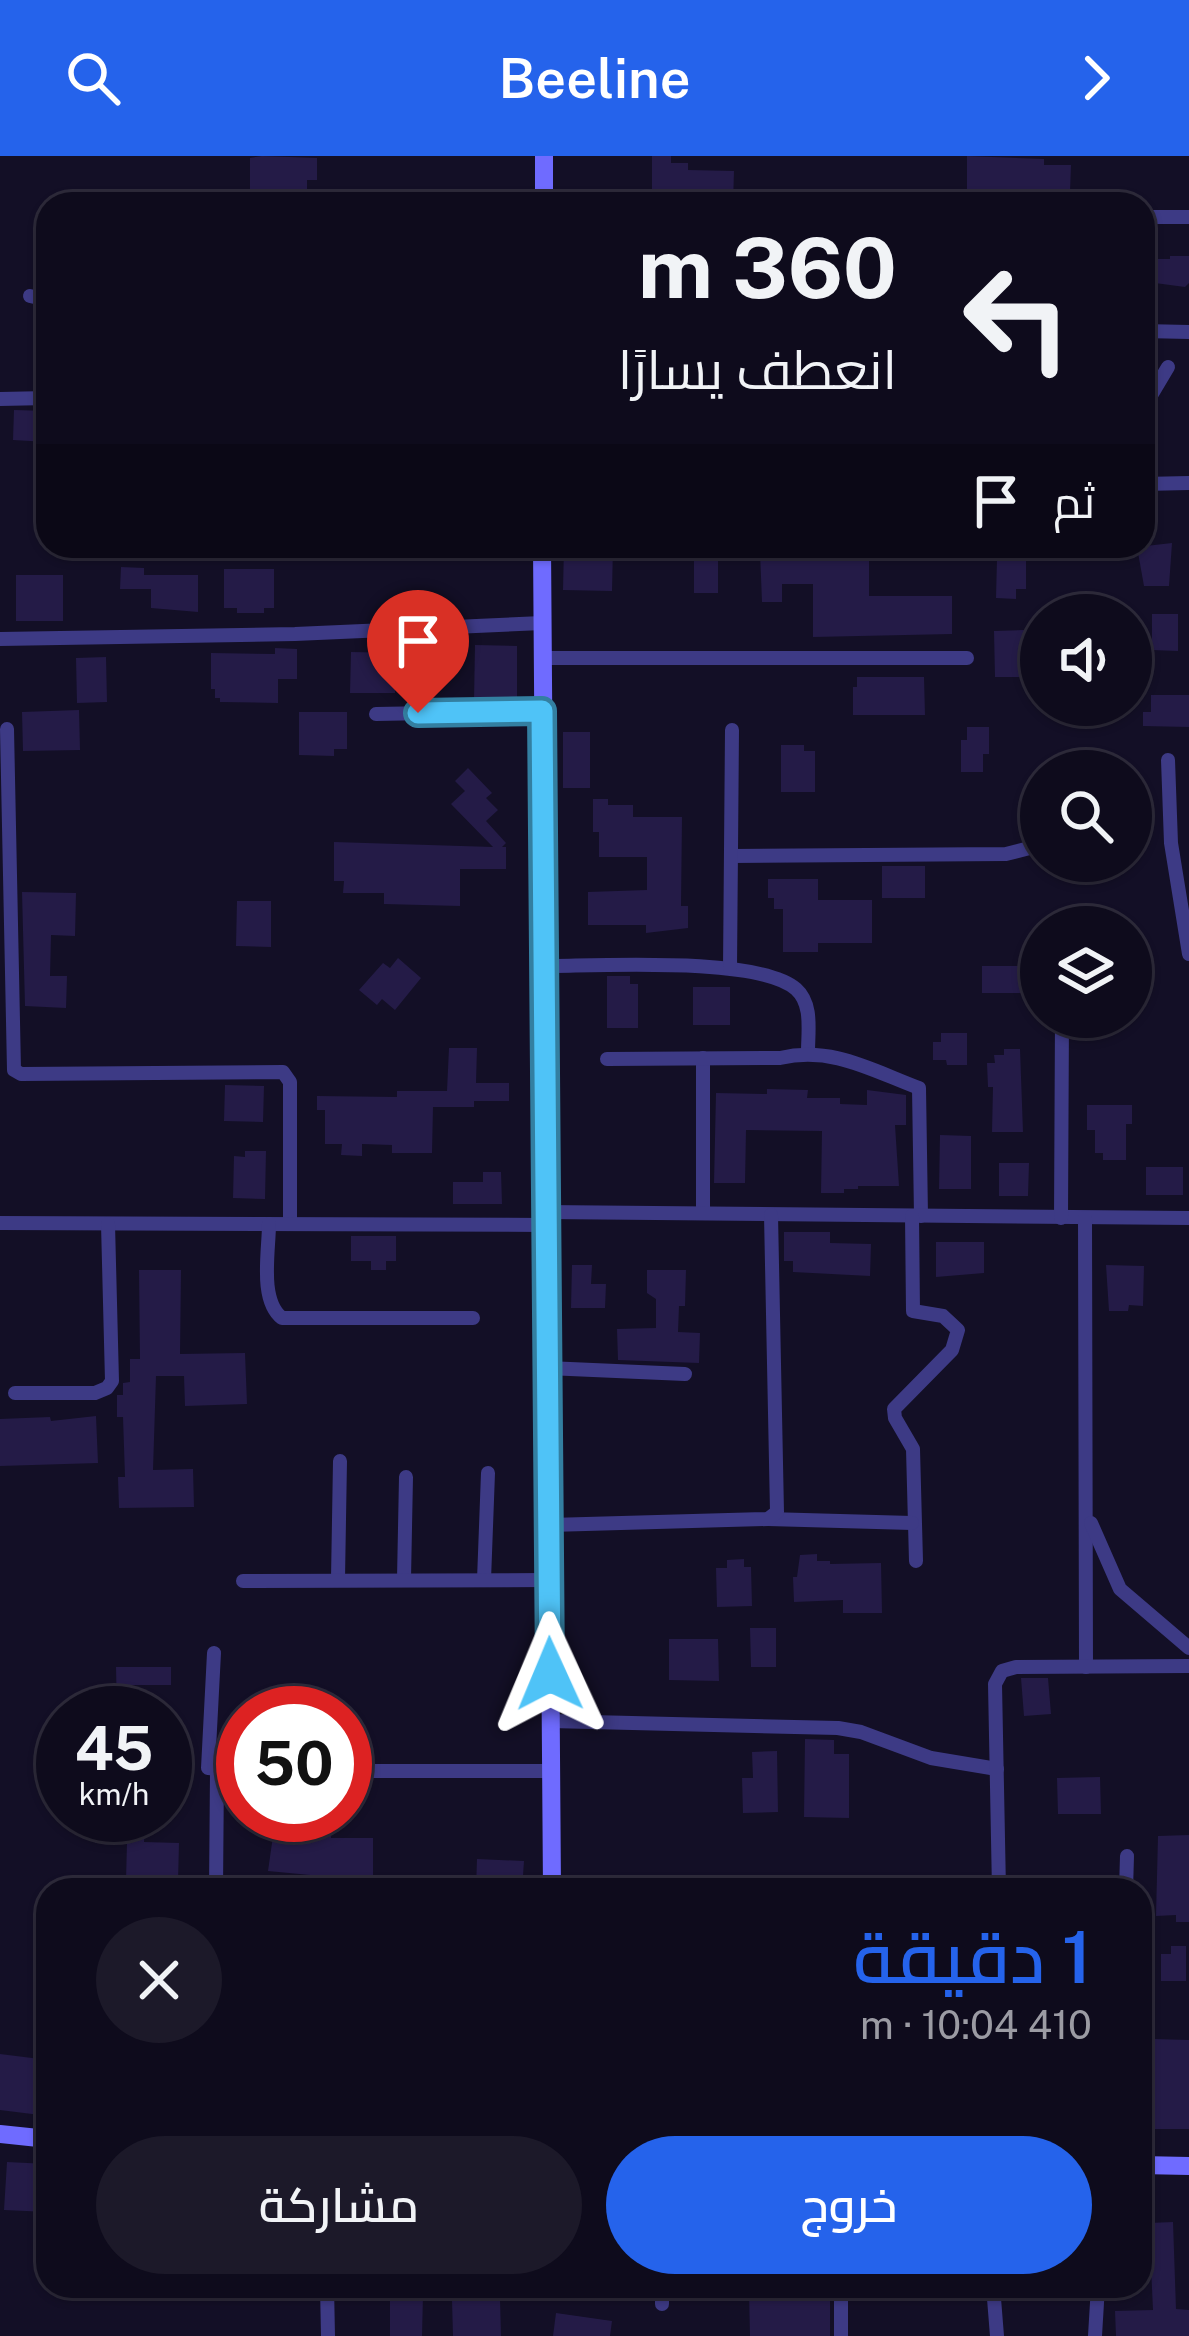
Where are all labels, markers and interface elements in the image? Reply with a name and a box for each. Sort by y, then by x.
icon: search [60,45,126,111]
icon: forward [1063,45,1129,111]
text: Beeline [498,47,691,110]
text: 360 m [638,218,897,317]
icon: left [939,240,1095,396]
text: انعطف يسارًا [618,338,897,401]
icon: arrive [963,468,1029,534]
text: ثم [1053,475,1095,528]
pin [367,590,469,713]
map controls [1020,594,1152,1038]
button: sound [1020,594,1152,726]
icon: arrive [385,608,451,674]
button: search [1020,750,1152,882]
button: layers [1020,906,1152,1038]
position arrow [487,1611,613,1737]
speed limit sign: 50 [216,1686,372,1842]
text: 45 [74,1713,154,1784]
text: km/h [79,1776,149,1812]
text: 1 دقيقة [853,1915,1092,1999]
button: close [96,1917,222,2043]
text: 410 m · 10:04 [860,2002,1092,2048]
button: مشاركة [96,2136,582,2274]
button: خروج [606,2136,1092,2274]

